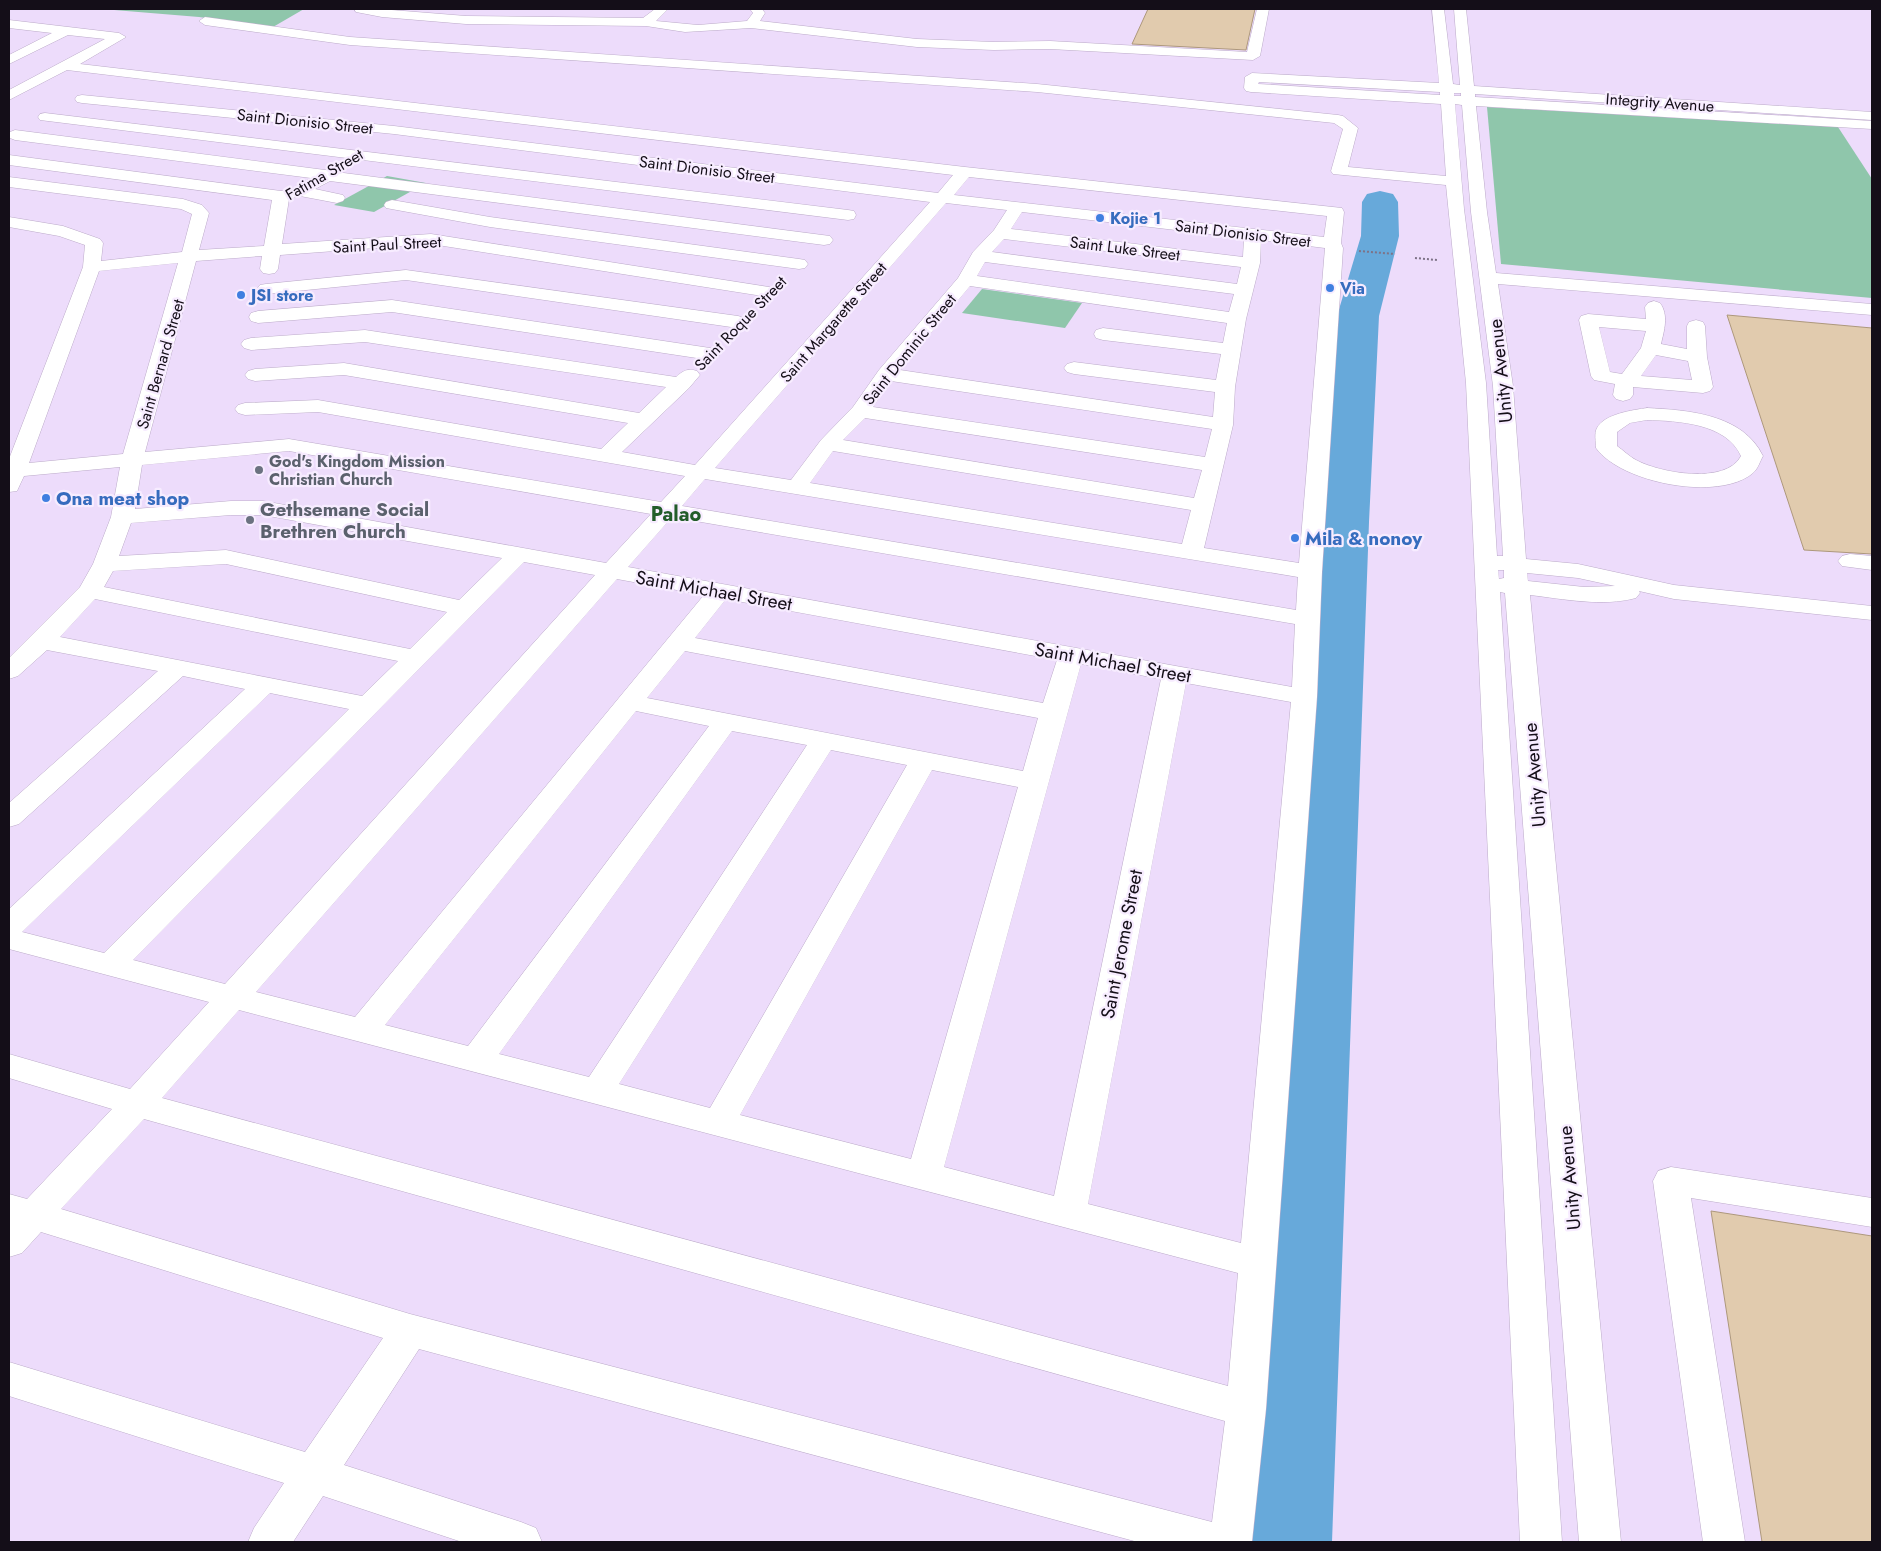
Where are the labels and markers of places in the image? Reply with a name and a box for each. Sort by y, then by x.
place label: Kojie 1 [1110,207,1161,230]
marker: Kojie 1 [1094,212,1106,224]
place label: Via [1339,277,1365,300]
marker: Via [1324,282,1336,294]
place label: JSI store [248,284,314,307]
marker: JSI store [235,289,247,301]
place label: God's Kingdom Mission Christian Church [269,450,445,491]
marker: God's Kingdom Mission Christian Church [253,464,265,476]
place label: Ona meat shop [56,485,190,512]
marker: Ona meat shop [40,492,52,504]
place label: Gethsemane Social Brethren Church [260,496,429,545]
marker: Gethsemane Social Brethren Church [244,514,256,526]
place label: Mila & nonoy [1305,525,1423,552]
marker: Mila & nonoy [1289,532,1301,544]

